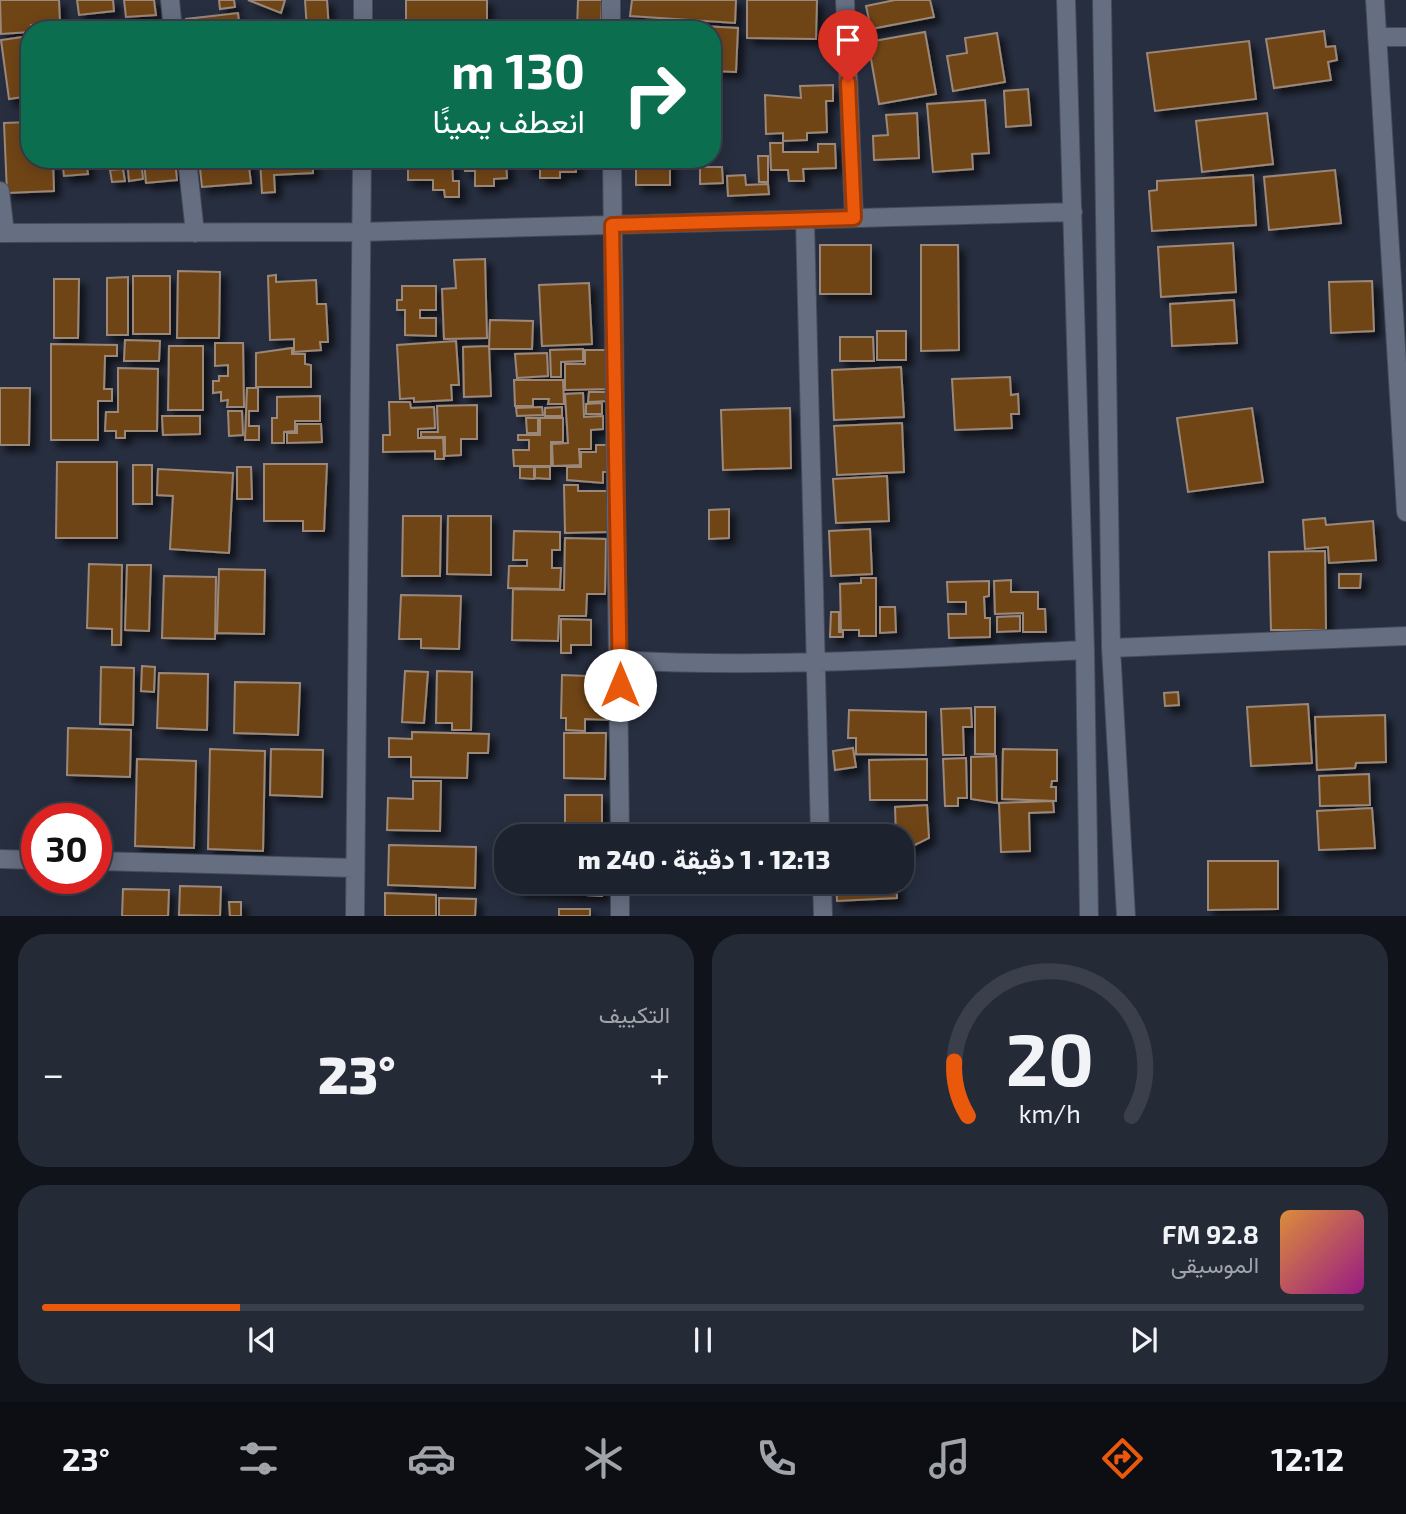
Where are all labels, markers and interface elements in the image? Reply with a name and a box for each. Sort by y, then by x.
pin [818,10,878,82]
icon: arrive [829,21,867,59]
text: 130 m [451,40,585,99]
icon: right [609,49,700,140]
text: انعطف يمينًا [433,101,585,139]
position arrow [583,648,657,722]
speed limit sign: 30 [21,803,112,894]
text: 12:13 · 1 دقيقة · 240 m [578,843,830,874]
text: التكييف [599,1000,670,1028]
text: 20 [1006,1014,1094,1102]
text: 23° [318,1042,396,1104]
text: − [42,1050,64,1096]
text: + [649,1050,670,1096]
text: km/h [1019,1098,1081,1128]
text: 92.8 FM [1162,1218,1259,1249]
text: الموسيقى [1171,1250,1259,1278]
icon: previous [243,1321,281,1359]
icon: pause [684,1321,722,1359]
icon: next [1125,1321,1163,1359]
icon: filters [234,1434,283,1483]
icon: car [407,1434,456,1483]
icon: climate [579,1434,628,1483]
icon: phone [752,1434,801,1483]
icon: music [925,1434,974,1483]
icon: directions [1098,1434,1147,1483]
text: 23° [62,1439,110,1477]
text: 12:12 [1271,1439,1344,1477]

